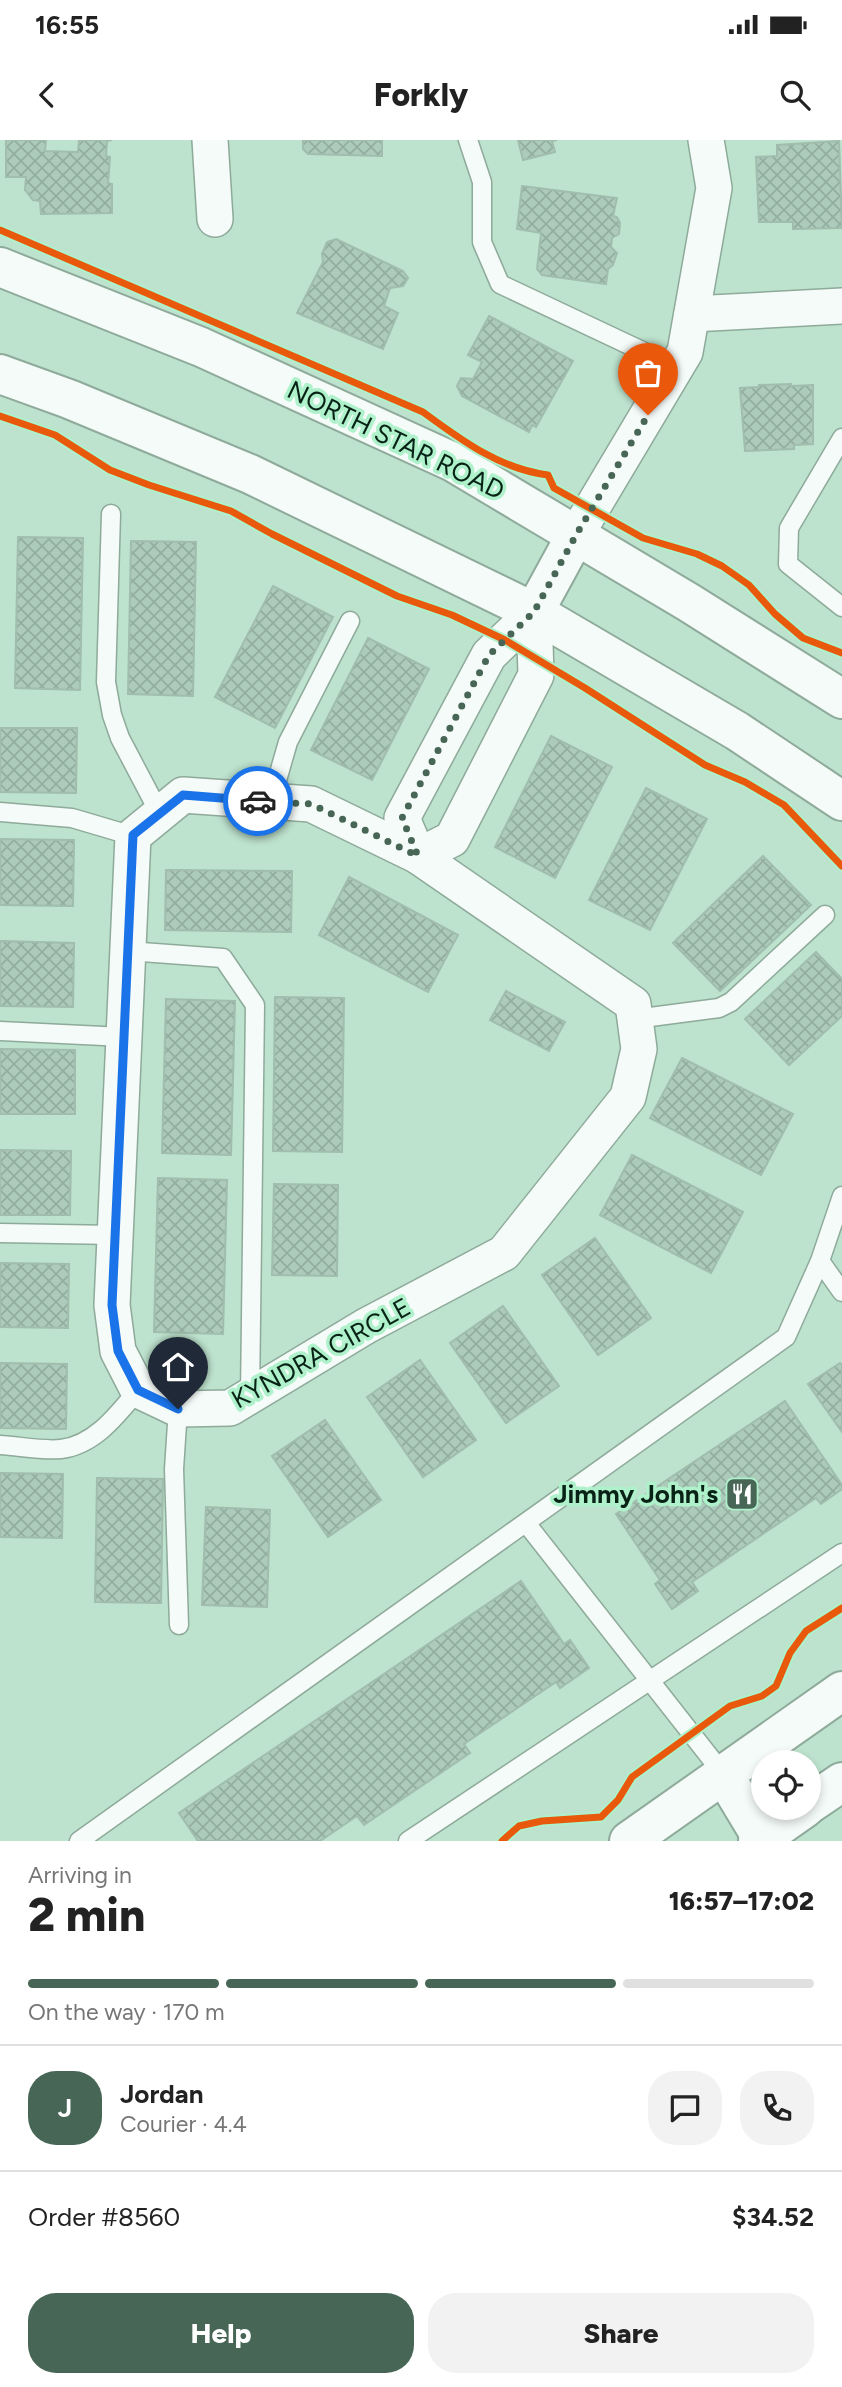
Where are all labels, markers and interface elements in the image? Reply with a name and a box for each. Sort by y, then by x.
text: 16:55 [35,9,99,41]
icon: back [28,76,66,114]
text: Forkly [374,76,468,114]
icon: search [776,76,814,114]
pin [618,343,678,415]
icon: bag [629,354,667,392]
street label: NORTH STAR ROAD [282,374,510,506]
courier [223,766,293,836]
icon: car [239,782,277,820]
street label: KYNDRA CIRCLE [226,1291,416,1415]
pin [148,1337,208,1409]
icon: home [159,1348,197,1386]
restaurant icon: Jimmy John's [723,1475,761,1513]
place label: Jimmy John's [553,1478,718,1510]
map controls [751,1750,821,1820]
button: locate [751,1750,821,1820]
text: Arriving in [28,1861,132,1889]
text: 16:57–17:02 [669,1885,814,1917]
text: 2 min [28,1887,145,1943]
text: On the way · 170 m [28,1998,225,2026]
button: chat [648,2071,722,2145]
button: phone [740,2071,814,2145]
text: Jordan [120,2078,203,2110]
text: J [58,2092,72,2124]
text: Courier · 4.4 [120,2110,247,2138]
text: Order #8560 [28,2201,180,2233]
text: $34.52 [732,2201,814,2233]
button: Help [28,2293,414,2373]
button: Share [428,2293,814,2373]

